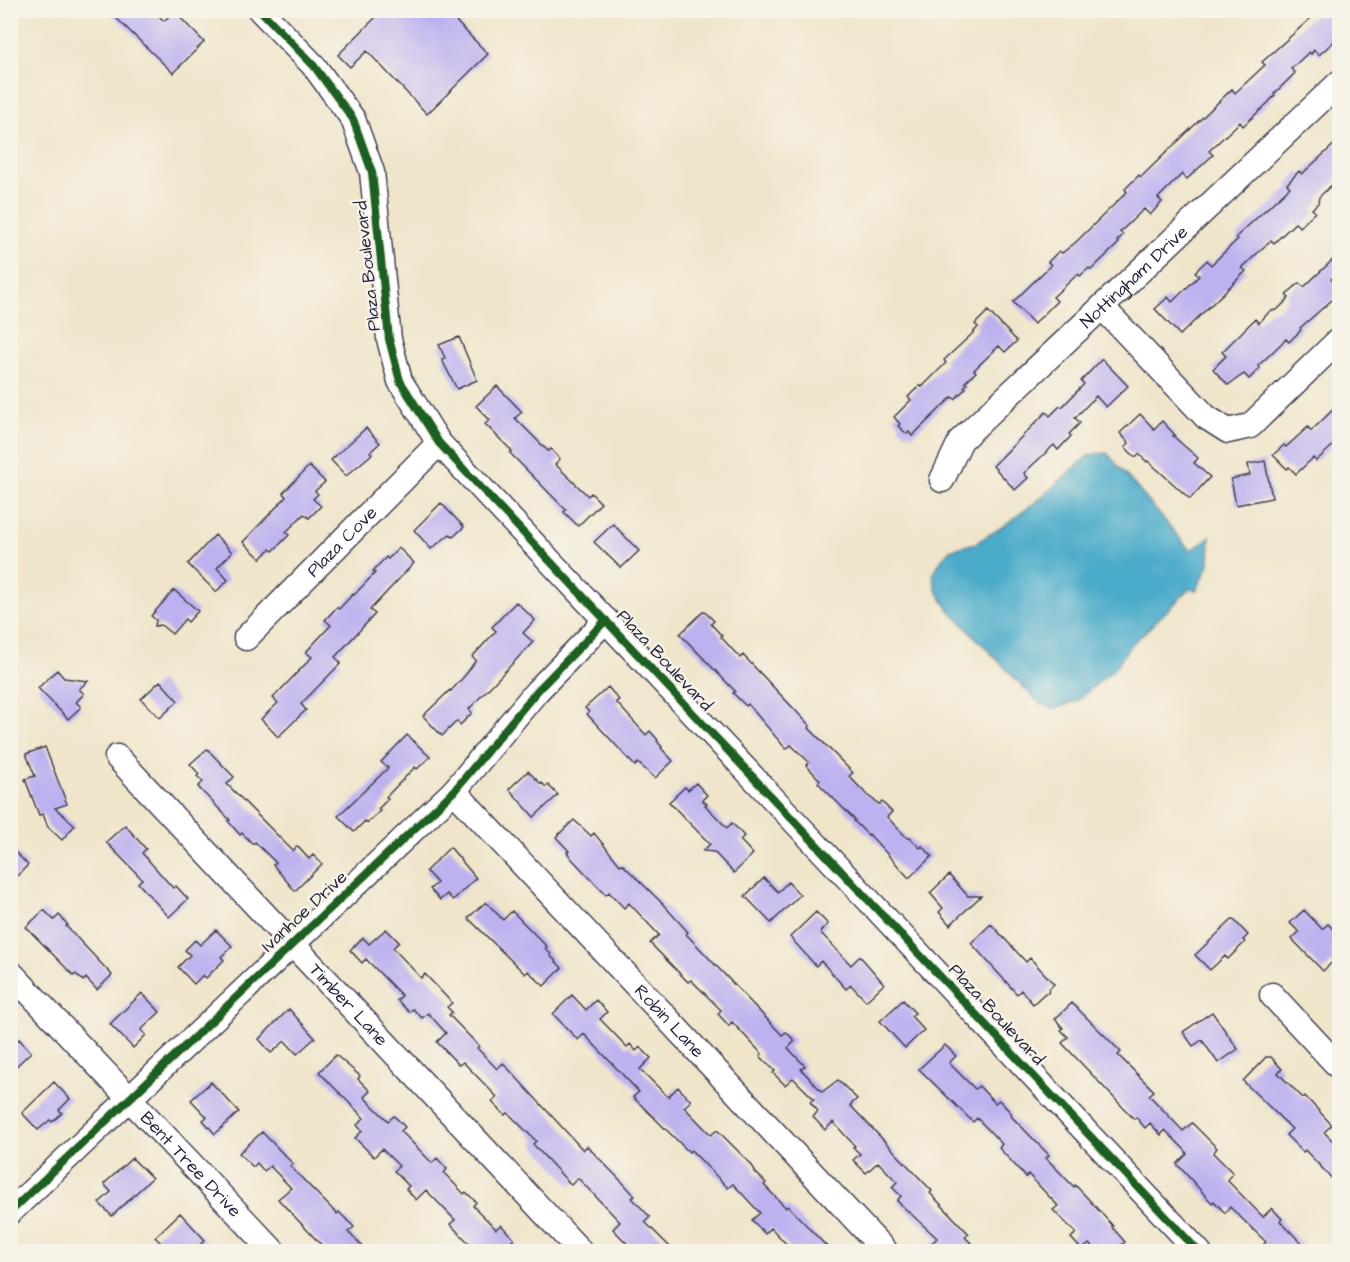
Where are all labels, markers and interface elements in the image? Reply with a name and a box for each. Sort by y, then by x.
street label: Plaza Boulevard [348,199,387,332]
street label: Nottingham Drive [1075,220,1194,334]
street label: Plaza Cove [301,500,383,583]
street label: Plaza Boulevard [611,604,718,717]
street label: Ivanhoe Drive [256,865,353,958]
street label: Timber Lane [303,958,394,1052]
street label: Plaza Boulevard [943,958,1050,1071]
street label: Robin Lane [628,979,710,1064]
street label: Bent Tree Drive [135,1106,247,1223]

